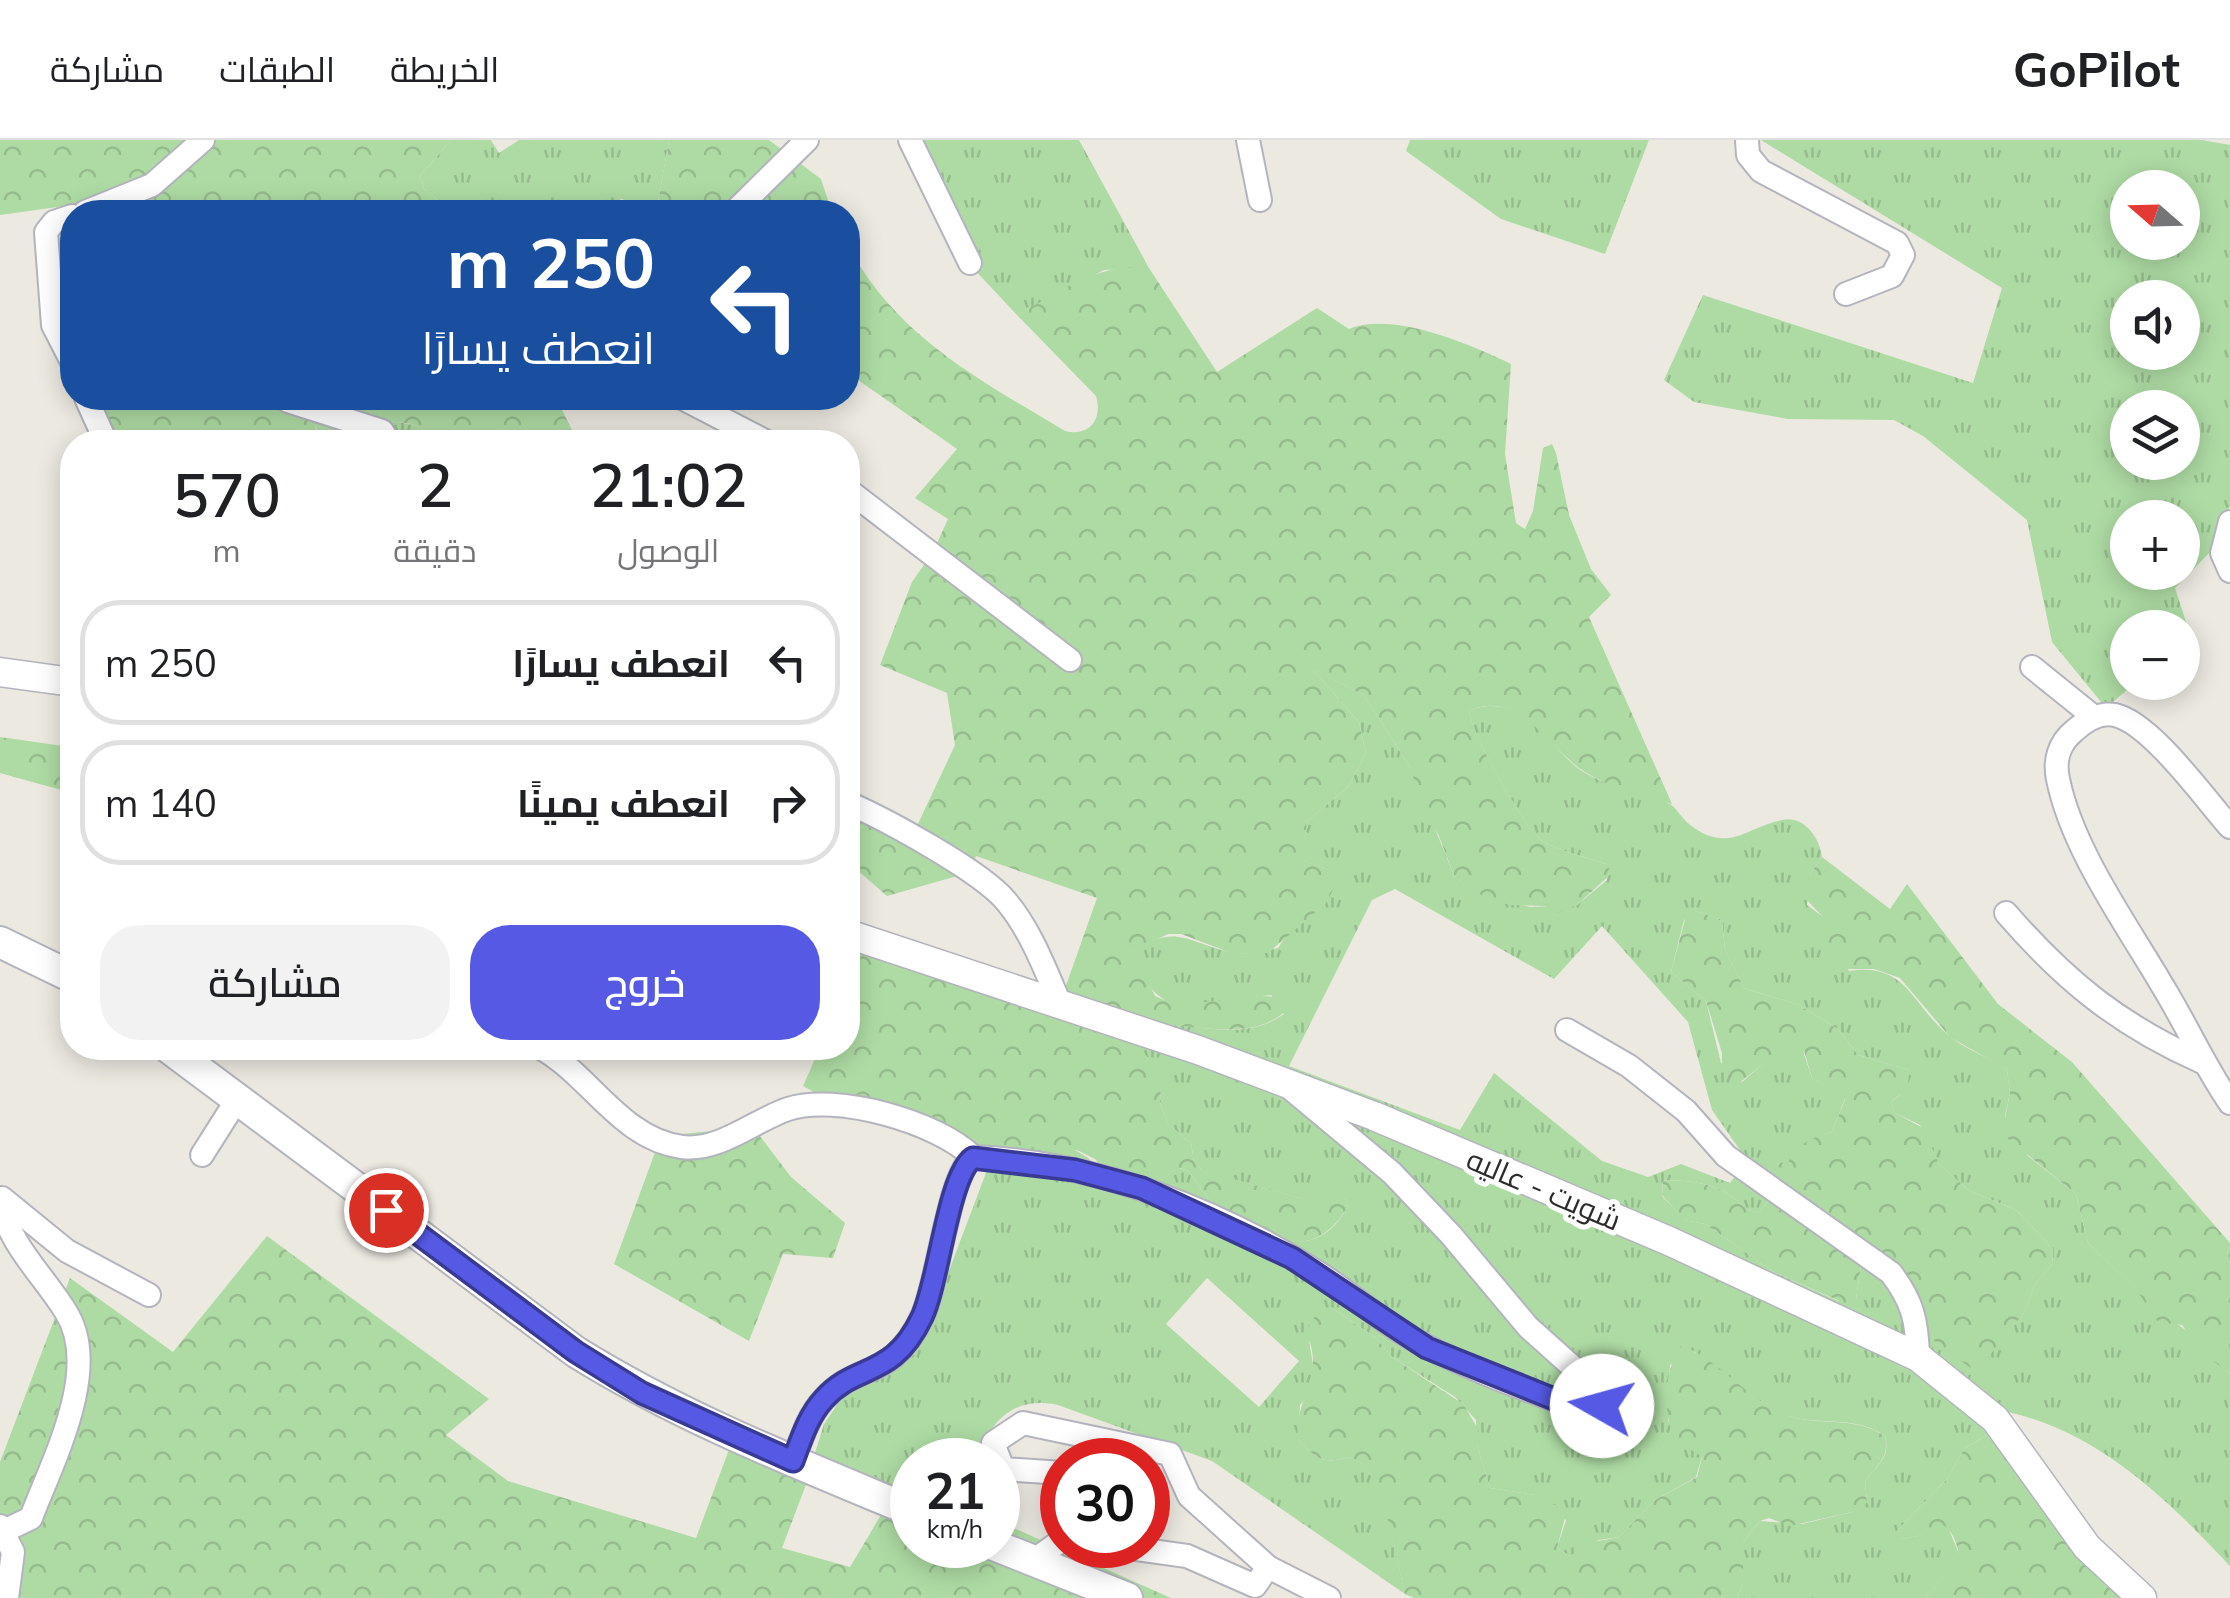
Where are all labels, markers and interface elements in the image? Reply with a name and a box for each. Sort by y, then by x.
text: GoPilot [2013,39,2180,99]
text: مشاركة [50,47,164,91]
text: الطبقات [219,47,335,91]
text: الخريطة [390,47,499,91]
north arrow [2110,170,2200,260]
map controls [2110,170,2200,700]
text: 250 m [447,218,655,306]
icon: left [690,240,820,370]
button: sound [2110,280,2200,370]
text: انعطف يسارًا [421,319,655,375]
button: layers [2110,390,2200,480]
text: 2 [417,447,453,522]
text: 21:02 [589,447,747,522]
text: 570 [173,457,281,532]
button: + [2110,500,2200,590]
text: m [213,530,241,570]
text: دقيقة [393,530,477,570]
text: الوصول [617,530,719,570]
button: − [2110,610,2200,700]
icon: left [760,635,815,690]
text: 250 m [105,639,217,687]
text: انعطف يسارًا [512,639,730,687]
icon: right [760,775,815,830]
text: 140 m [105,779,217,827]
text: انعطف يمينًا [517,779,730,827]
button: مشاركة [100,925,450,1040]
button: خروج [470,925,820,1040]
street label: شويت - عاليه [1461,1139,1627,1239]
pin [344,1168,429,1253]
icon: arrive [359,1183,414,1238]
position arrow [1550,1354,1654,1458]
speed limit sign: 30 [1040,1438,1170,1568]
text: 21 [925,1459,985,1522]
text: km/h [927,1513,983,1544]

